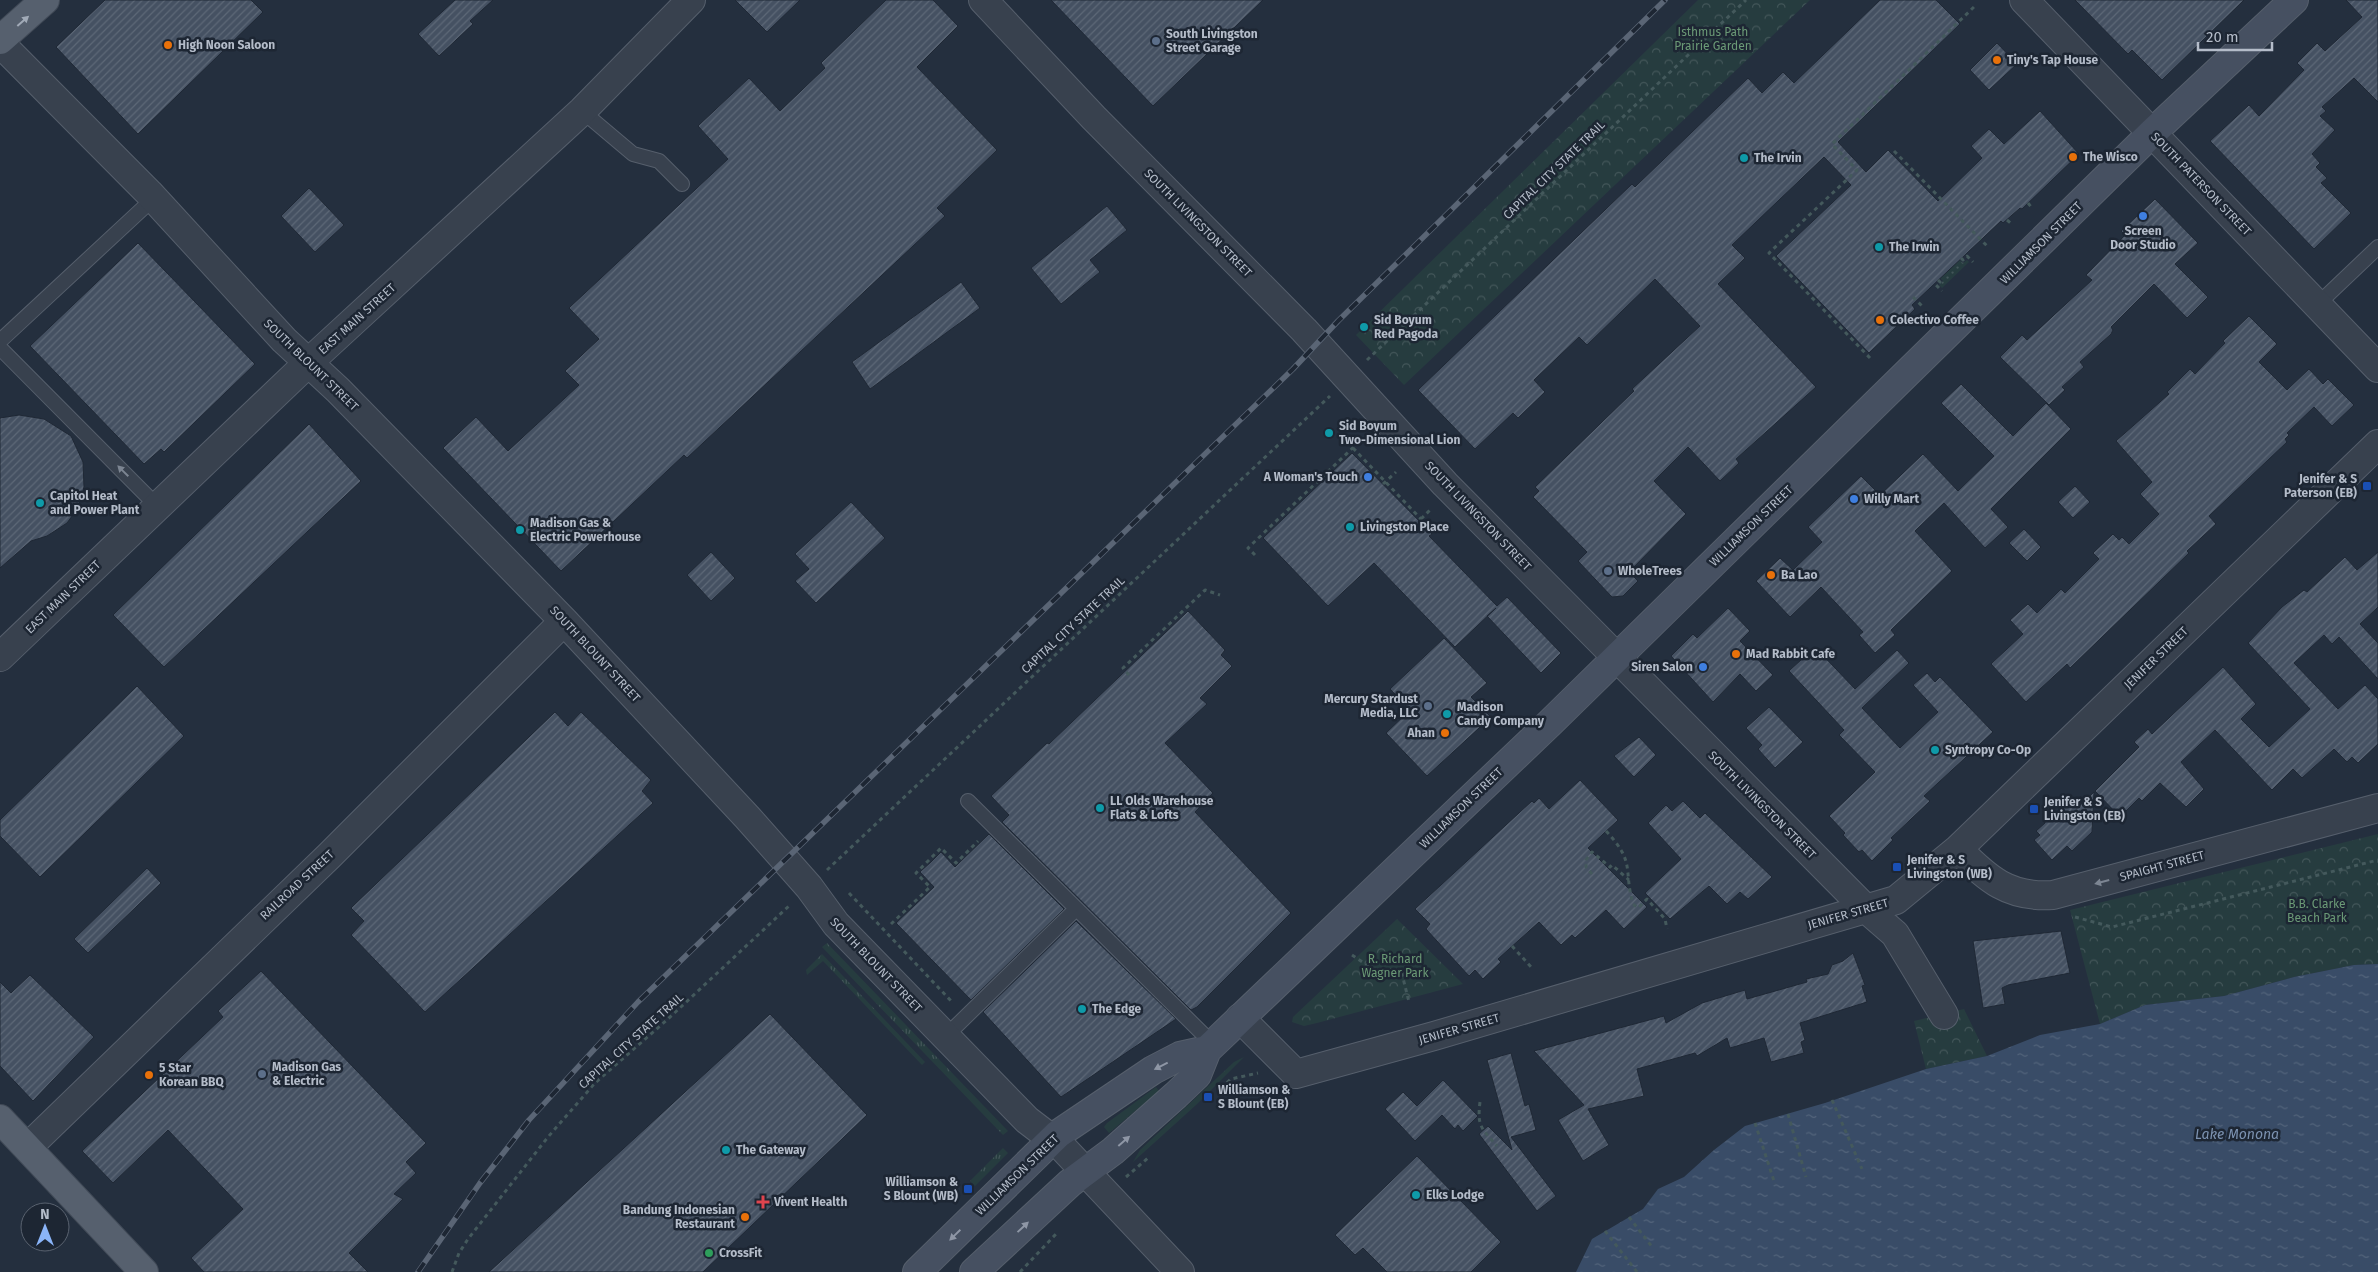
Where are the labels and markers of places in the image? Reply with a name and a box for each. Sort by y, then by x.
place label: South Livingston Street Garage [1166,27,1258,55]
marker: South Livingston Street Garage [1150,35,1162,47]
place label: High Noon Saloon [178,38,275,52]
marker: High Noon Saloon [162,39,174,51]
place label: Tiny's Tap House [2007,53,2098,67]
marker: Tiny's Tap House [1991,54,2003,66]
place label: The Wisco [2083,150,2138,164]
place label: The Irvin [1754,151,1802,165]
marker: The Wisco [2067,151,2079,163]
marker: The Irvin [1738,152,1750,164]
marker: Screen Door Studio [2137,210,2149,222]
place label: Screen Door Studio [2110,224,2176,252]
place label: The Irwin [1889,240,1940,254]
marker: The Irwin [1873,241,1885,253]
place label: Sid Boyum Red Pagoda [1374,313,1438,341]
place label: Colectivo Coffee [1890,313,1979,327]
marker: Colectivo Coffee [1874,314,1886,326]
marker: Sid Boyum Red Pagoda [1358,321,1370,333]
place label: Sid Boyum Two-Dimensional Lion [1339,419,1460,447]
marker: Sid Boyum Two-Dimensional Lion [1323,427,1335,439]
place label: A Woman's Touch [1263,470,1358,484]
marker: A Woman's Touch [1362,471,1374,483]
place label: Jenifer & S Paterson (EB) [2284,472,2357,500]
marker: Jenifer & S Paterson (EB) [2361,480,2373,492]
place label: Capitol Heat and Power Plant [50,489,140,517]
place label: Willy Mart [1864,492,1919,506]
marker: Willy Mart [1848,493,1860,505]
marker: Capitol Heat and Power Plant [34,497,46,509]
place label: Madison Gas & Electric Powerhouse [530,516,641,544]
place label: Livingston Place [1360,520,1449,534]
marker: Livingston Place [1344,521,1356,533]
marker: Madison Gas & Electric Powerhouse [514,524,526,536]
place label: WholeTrees [1618,564,1682,578]
marker: WholeTrees [1602,565,1614,577]
place label: Ba Lao [1781,568,1817,582]
marker: Ba Lao [1765,569,1777,581]
place label: Mad Rabbit Cafe [1746,647,1836,661]
marker: Mad Rabbit Cafe [1730,648,1742,660]
place label: Siren Salon [1631,660,1693,674]
marker: Siren Salon [1697,661,1709,673]
place label: Mercury Stardust Media, LLC [1324,692,1418,720]
marker: Mercury Stardust Media, LLC [1422,700,1434,712]
place label: Madison Candy Company [1457,700,1545,728]
marker: Madison Candy Company [1441,708,1453,720]
place label: Ahan [1406,726,1435,740]
marker: Ahan [1439,727,1451,739]
place label: Syntropy Co-Op [1945,743,2031,757]
marker: Syntropy Co-Op [1929,744,1941,756]
place label: LL Olds Warehouse Flats & Lofts [1110,794,1214,822]
place label: Jenifer & S Livingston (EB) [2043,795,2125,823]
marker: LL Olds Warehouse Flats & Lofts [1094,802,1106,814]
marker: Jenifer & S Livingston (EB) [2028,803,2040,815]
place label: Jenifer & S Livingston (WB) [1906,853,1992,881]
marker: Jenifer & S Livingston (WB) [1891,861,1903,873]
place label: The Edge [1092,1002,1141,1016]
marker: The Edge [1076,1003,1088,1015]
place label: Madison Gas & Electric [272,1060,341,1088]
place label: 5 Star Korean BBQ [159,1061,224,1089]
marker: Madison Gas & Electric [256,1068,268,1080]
marker: 5 Star Korean BBQ [143,1069,155,1081]
place label: Williamson & S Blount (EB) [1218,1083,1290,1111]
marker: Williamson & S Blount (EB) [1202,1091,1214,1103]
place label: The Gateway [736,1143,806,1157]
marker: The Gateway [720,1144,732,1156]
place label: Williamson & S Blount (WB) [884,1175,958,1203]
marker: Williamson & S Blount (WB) [962,1183,974,1195]
place label: Elks Lodge [1426,1188,1484,1202]
marker: Elks Lodge [1410,1189,1422,1201]
marker: Vivent Health [756,1195,770,1209]
place label: Vivent Health [773,1195,847,1209]
place label: Bandung Indonesian Restaurant [623,1203,735,1231]
marker: Bandung Indonesian Restaurant [739,1211,751,1223]
place label: CrossFit [719,1246,763,1260]
marker: CrossFit [703,1247,715,1259]

